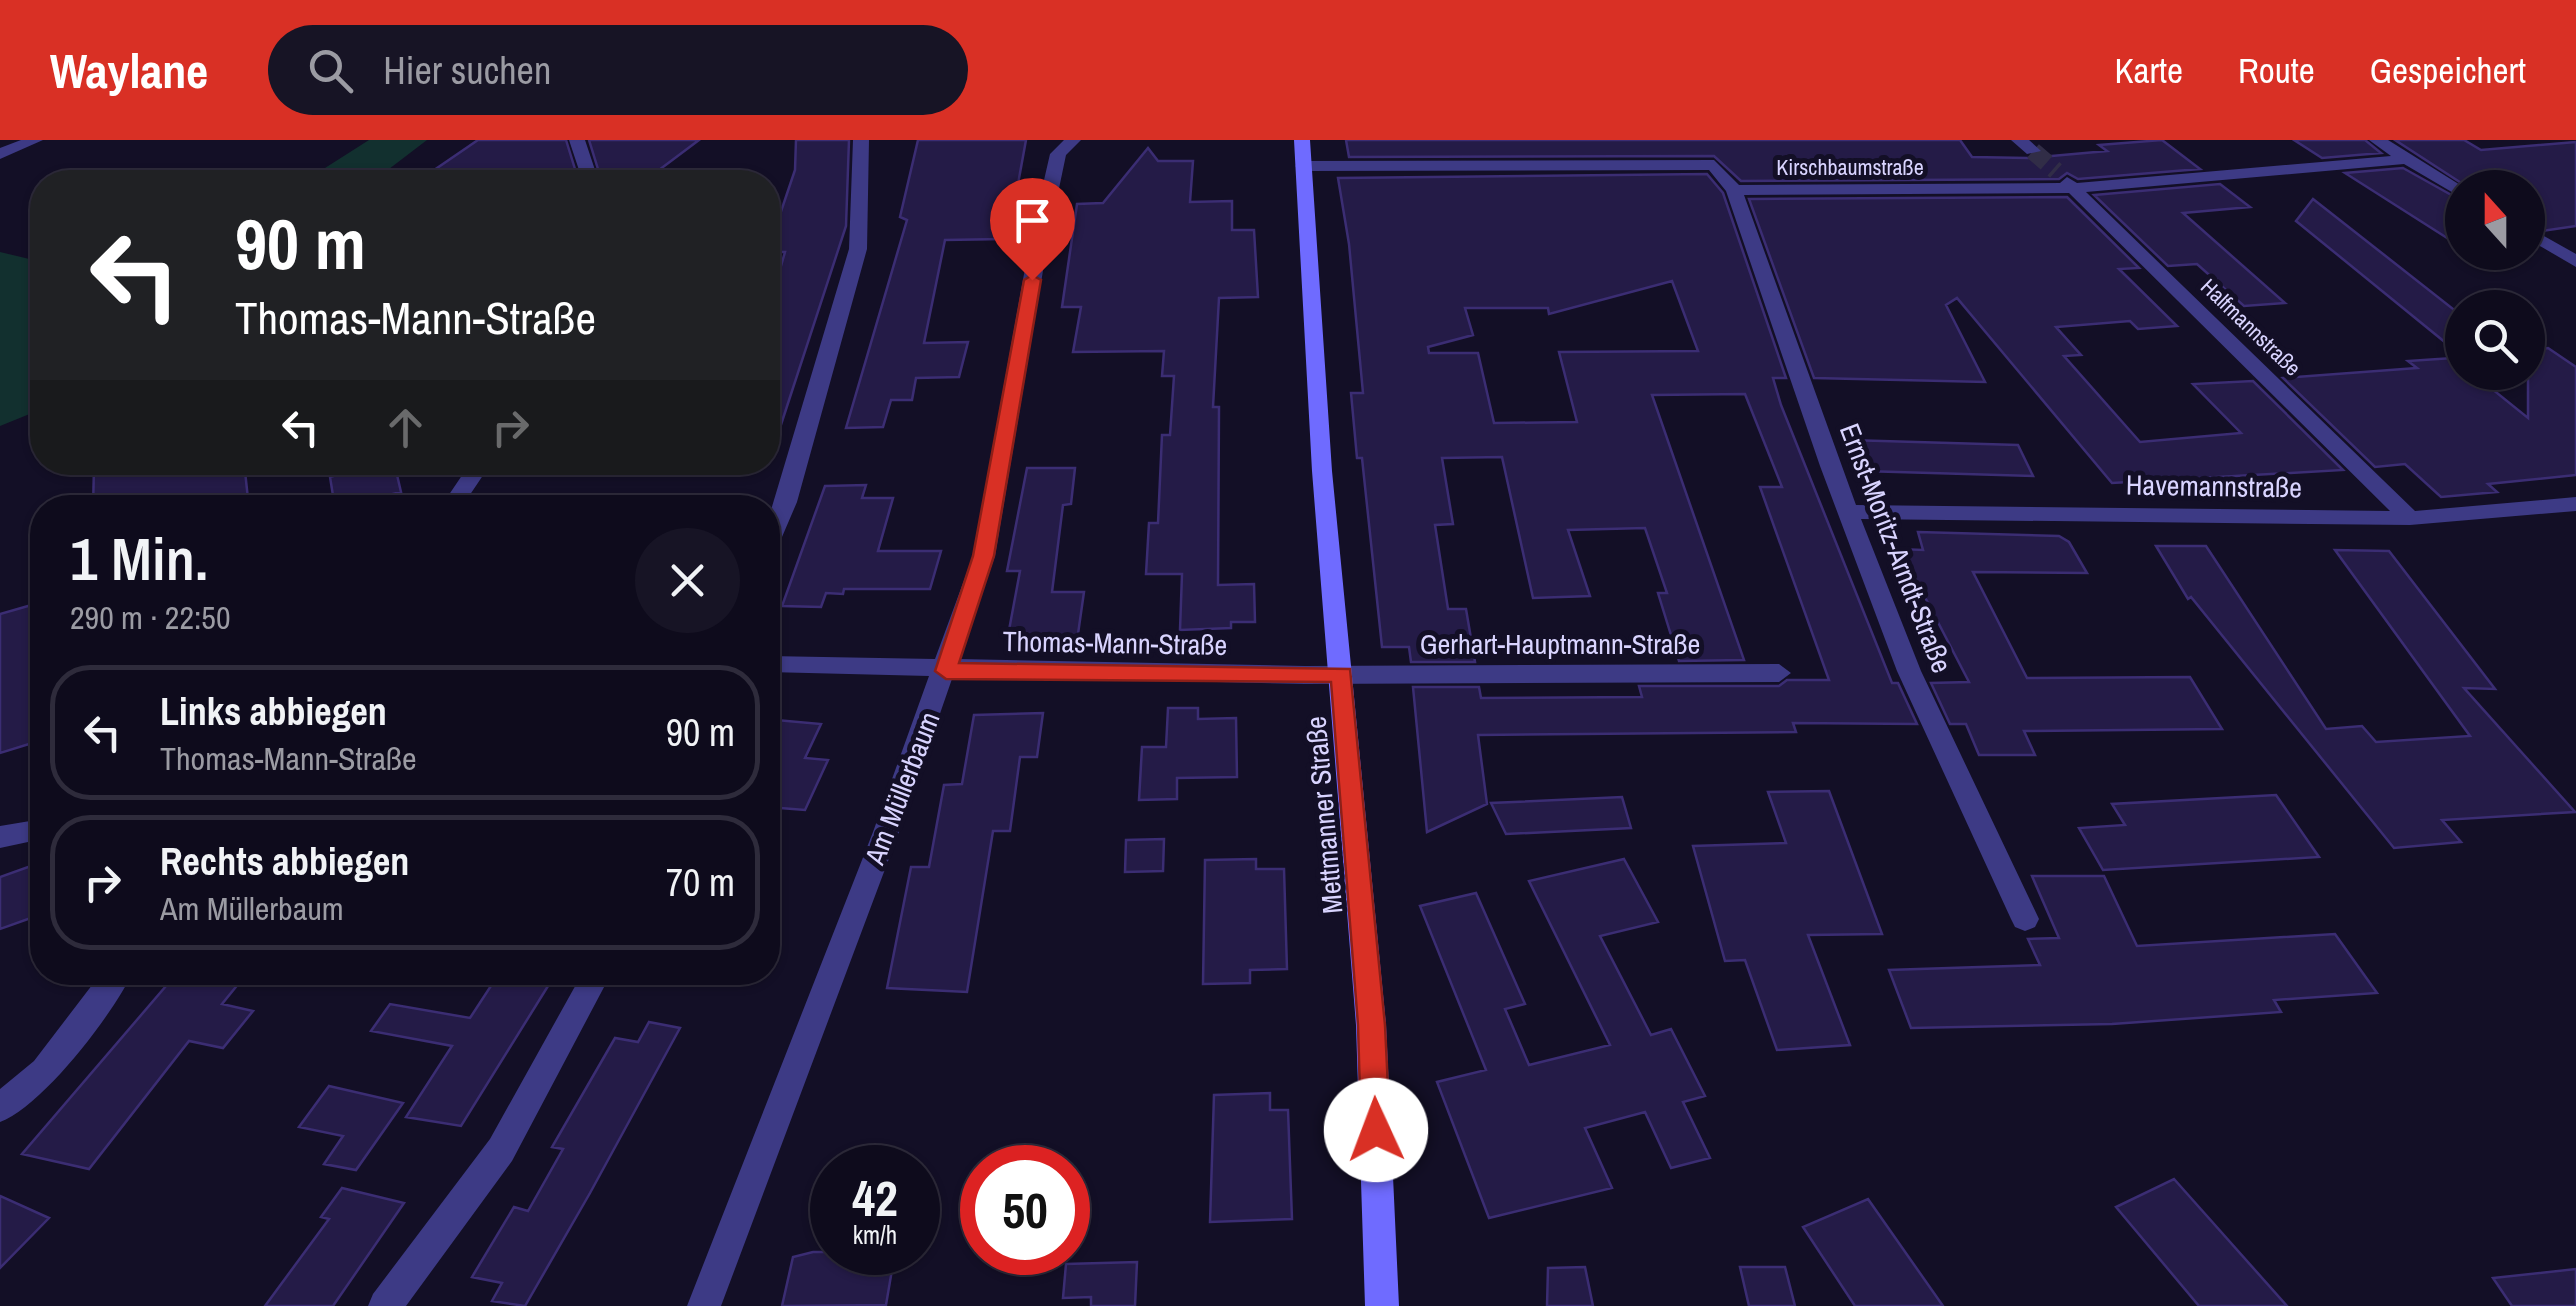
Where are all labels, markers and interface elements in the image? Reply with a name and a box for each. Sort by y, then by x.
search box [268,25,968,115]
text: Waylane [50,38,208,103]
icon: search [303,43,358,98]
text: Hier suchen [383,45,551,96]
text: Karte [2114,47,2183,94]
text: Route [2238,47,2315,94]
text: Gespeichert [2370,47,2526,94]
street label: Kirschbaumstraße [1776,152,1924,182]
north arrow [2445,170,2545,270]
map controls [2445,170,2545,390]
pin [990,178,1075,281]
icon: arrive [1005,193,1060,248]
text: 90 m [235,197,366,291]
icon: left [70,210,200,340]
street label: Halfmannstraße [2194,272,2308,382]
text: Thomas-Mann-Straße [235,287,596,348]
button: search [2445,290,2545,390]
icon: left [273,400,328,455]
icon: ahead [378,400,433,455]
icon: right [483,400,538,455]
street label: Ernst-Moritz-Arndt-Straße [1831,418,1961,678]
street label: Havemannstraße [2126,465,2302,507]
text: 1 Min. [70,518,209,599]
button: close [635,528,740,633]
text: 290 m · 22:50 [70,596,230,639]
street label: Thomas-Mann-Straße [1002,622,1228,664]
street label: Gerhart-Hauptmann-Straße [1420,625,1700,663]
text: Links abbiegen [160,686,387,737]
icon: left [75,705,130,760]
street label: Am Müllerbaum [855,706,949,871]
text: 90 m [666,707,735,758]
street label: Mettmanner Straße [1296,715,1352,915]
text: Thomas-Mann-Straße [160,737,417,780]
text: Rechts abbiegen [160,836,409,887]
icon: right [75,855,130,910]
text: 70 m [666,857,735,908]
text: Am Müllerbaum [160,887,344,930]
position arrow [1324,1078,1428,1182]
speed limit sign: 50 [960,1145,1090,1275]
text: 42 [852,1164,898,1232]
text: km/h [853,1218,897,1252]

